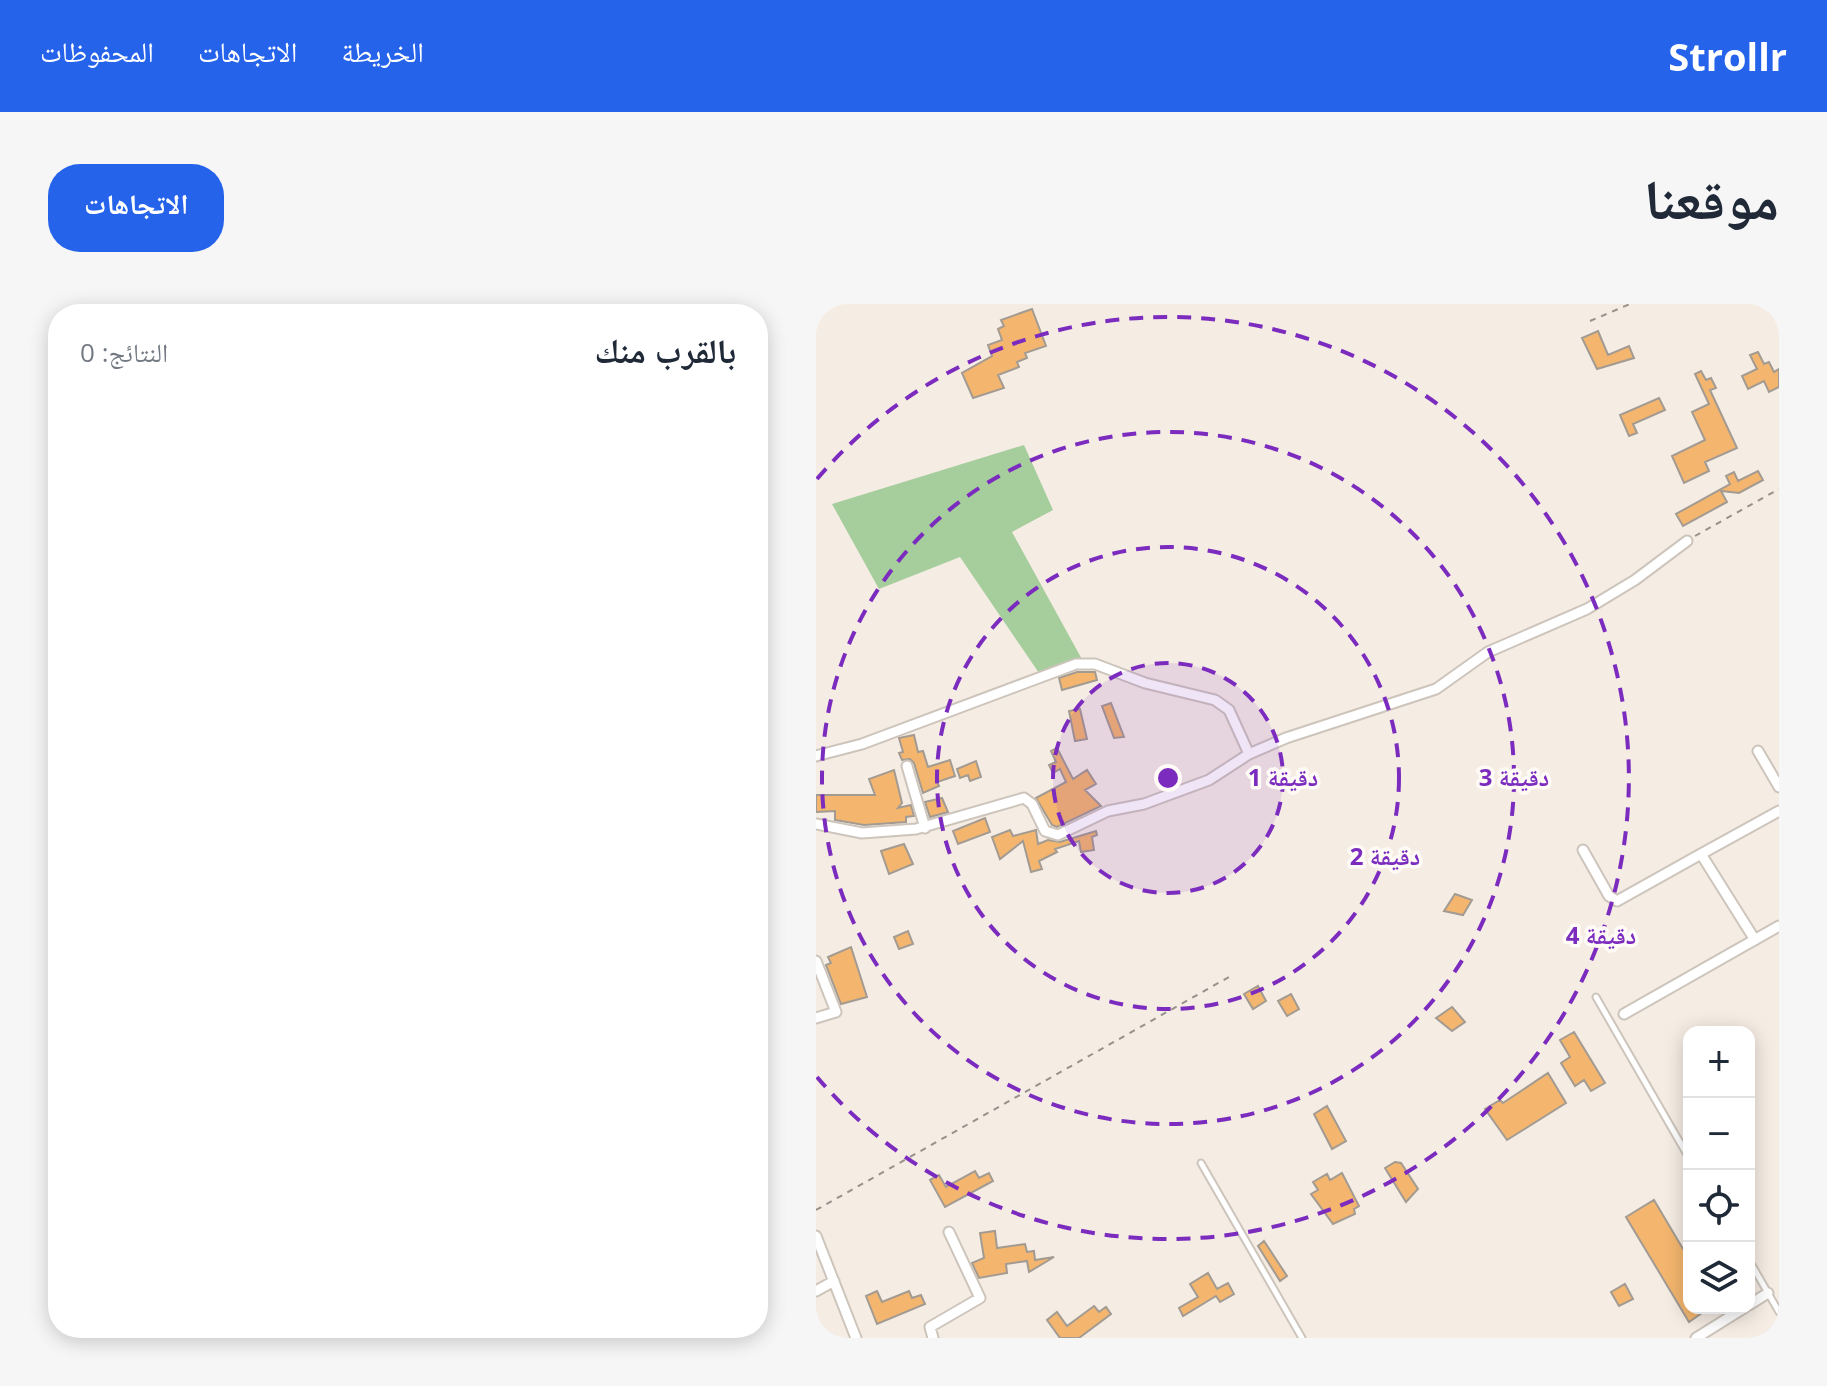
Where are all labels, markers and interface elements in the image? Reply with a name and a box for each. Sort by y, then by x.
text: Strollr [1668,30,1787,82]
text: المحفوظات [40,32,154,70]
text: الاتجاهات [198,32,297,70]
text: الخريطة [341,32,424,70]
text: موقعنا [1644,160,1779,236]
button: الاتجاهات [48,164,224,252]
text: بالقرب منك [594,327,736,373]
text: النتائج: 0 [80,334,168,370]
text: 1 دقيقة [1248,760,1318,793]
text: 3 دقيقة [1479,760,1549,793]
centre of rings [1154,764,1182,792]
text: 2 دقيقة [1350,839,1420,872]
text: 4 دقيقة [1566,918,1636,951]
map controls [1683,1026,1755,1314]
button: + [1683,1026,1755,1098]
button: − [1683,1098,1755,1170]
button: locate [1683,1170,1755,1242]
button: layers [1683,1242,1755,1314]

